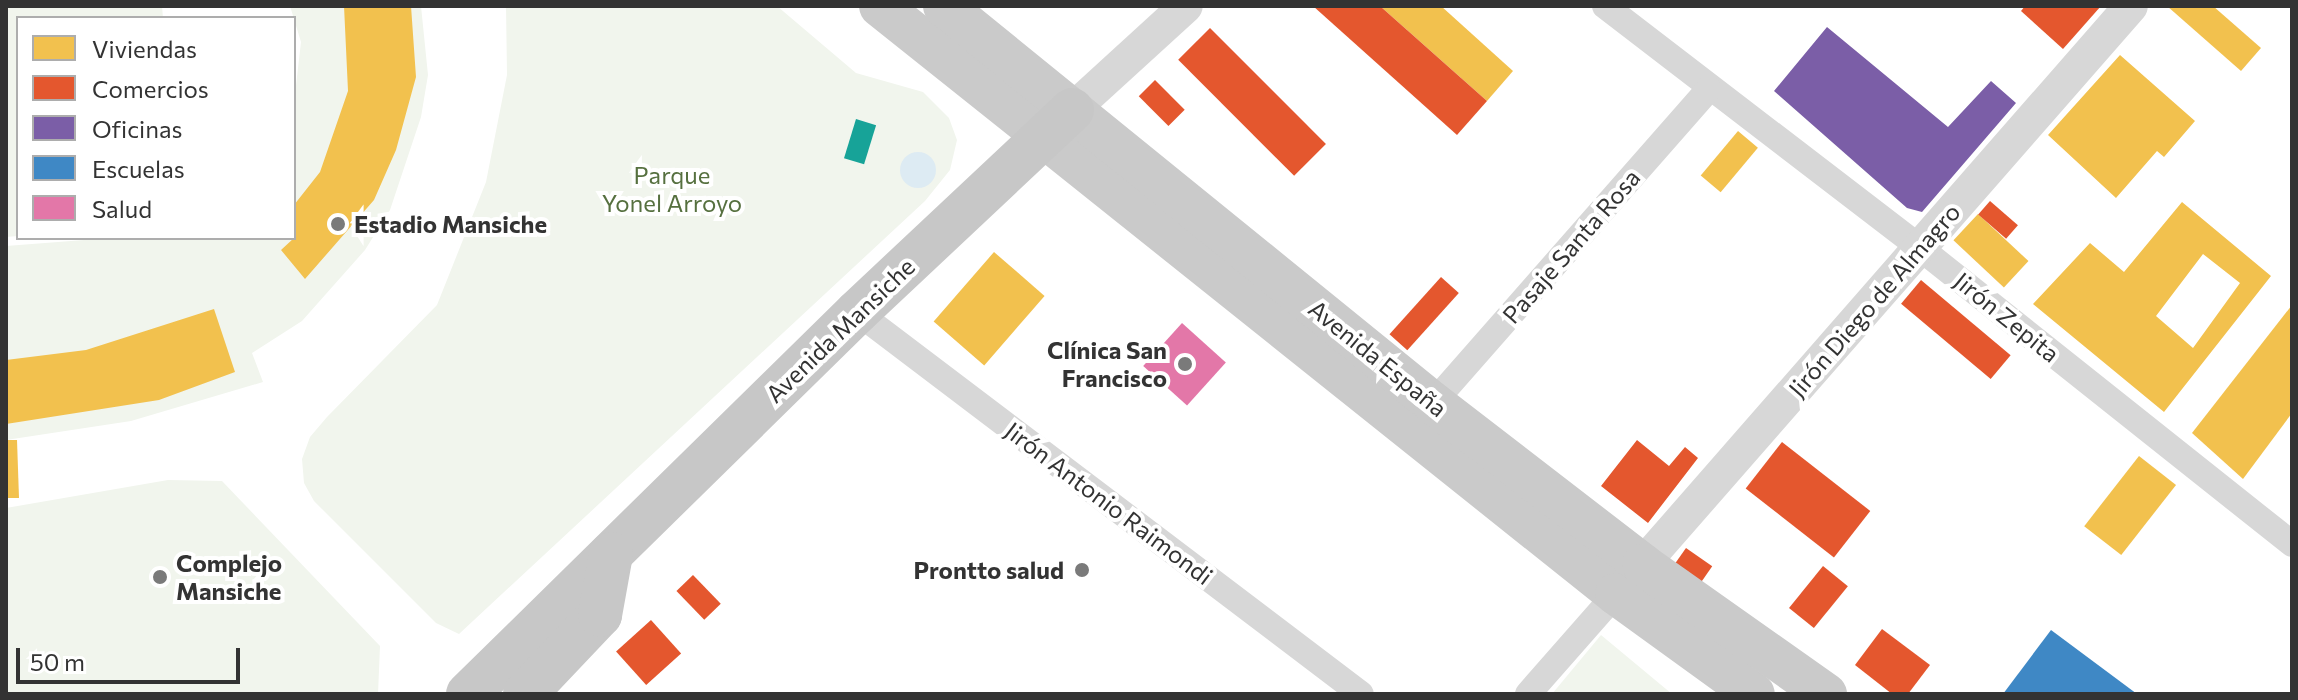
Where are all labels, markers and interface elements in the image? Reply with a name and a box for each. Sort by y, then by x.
legend [16,16,296,240]
text: Viviendas [92,34,197,63]
text: Comercios [92,74,209,103]
text: Oficinas [92,114,183,143]
text: Escuelas [92,154,185,183]
park label: Parque Yonel Arroyo [602,161,742,217]
street label: Pasaje Santa Rosa [1496,163,1646,329]
text: Salud [92,194,152,223]
street label: Jirón Diego de Almagro [1782,197,1966,403]
place label: Estadio Mansiche [354,210,547,238]
marker: Estadio Mansiche [329,215,347,233]
street label: Avenida Mansiche [760,252,920,408]
street label: Jirón Zepita [1949,266,2065,368]
street label: Avenida España [1303,294,1453,422]
place label: Clínica San Francisco [1047,336,1167,392]
marker: Clínica San Francisco [1174,353,1196,375]
street label: Jirón Antonio Raimondi [1000,416,1218,590]
place label: Complejo Mansiche [176,549,282,605]
place label: Prontto salud [913,556,1064,584]
marker: Prontto salud [1071,559,1093,581]
marker: Complejo Mansiche [151,568,169,586]
scale bar [20,632,244,682]
text: 50 m [30,647,85,676]

